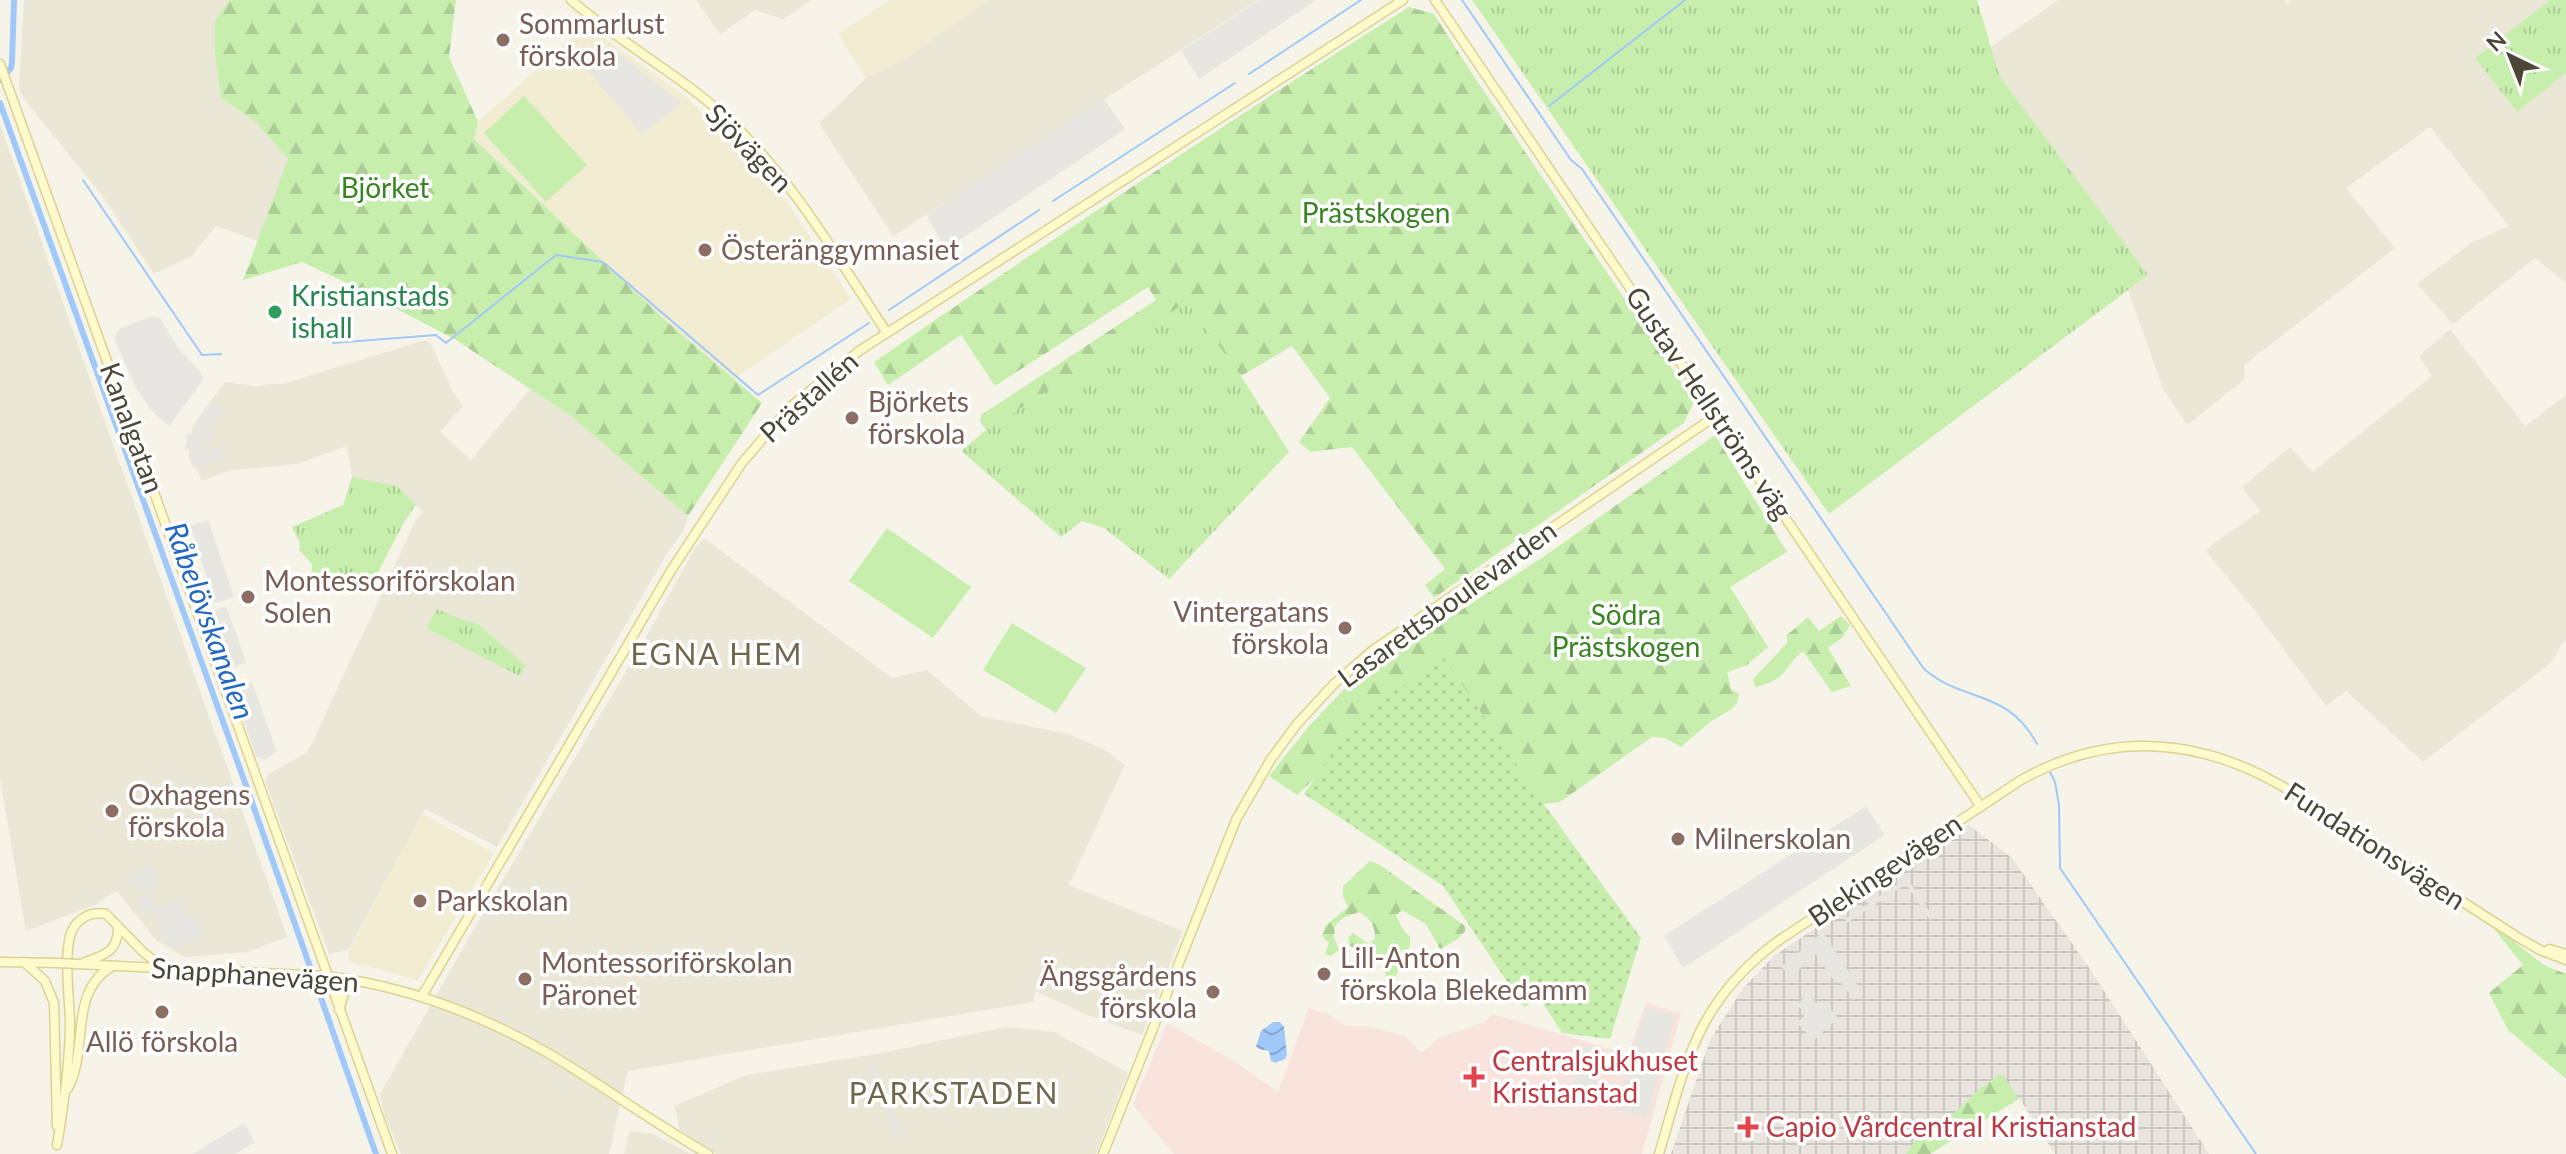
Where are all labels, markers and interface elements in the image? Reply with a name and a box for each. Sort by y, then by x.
place label: Sommarlust förskola [519,6,665,72]
north arrow [2470,16,2550,96]
text: N [2481,25,2511,57]
marker: Sommarlust förskola [494,31,512,49]
street label: Sjövägen [699,96,800,199]
park label: Björket [341,170,429,204]
park label: Prästskogen [1302,195,1450,229]
place label: Österänggymnasiet [721,232,959,266]
marker: Österänggymnasiet [696,241,714,259]
place label: Kristianstads ishall [291,278,449,344]
street label: Gustav Hellströms väg [1619,280,1800,525]
marker: Kristianstads ishall [266,303,284,321]
street label: Prästallén [752,343,864,449]
street label: Kanalgatan [94,358,172,498]
place label: Björkets förskola [868,384,969,450]
marker: Björkets förskola [843,409,861,427]
street label: Lasarettsboulevarden [1330,512,1562,694]
water label: Råbelövskanalen [158,517,263,724]
place label: Montessoriförskolan Solen [264,563,516,629]
marker: Montessoriförskolan Solen [239,588,257,606]
place label: Vintergatans förskola [1173,594,1329,660]
park label: Södra Prästskogen [1552,597,1700,663]
marker: Vintergatans förskola [1336,619,1354,637]
district label: EGNA HEM [631,635,803,671]
street label: Fundationsvägen [2279,774,2472,916]
place label: Oxhagens förskola [128,777,250,843]
marker: Oxhagens förskola [103,802,121,820]
street label: Blekingevägen [1801,805,1967,933]
place label: Milnerskolan [1694,821,1851,855]
marker: Milnerskolan [1669,830,1687,848]
place label: Parkskolan [436,883,568,917]
marker: Parkskolan [411,892,429,910]
place label: Lill-Anton förskola Blekedamm [1340,940,1588,1006]
place label: Montessoriförskolan Päronet [541,945,793,1011]
street label: Snapphanevägen [150,950,360,998]
place label: Ängsgårdens förskola [1040,958,1197,1024]
marker: Lill-Anton förskola Blekedamm [1315,965,1333,983]
marker: Montessoriförskolan Päronet [516,970,534,988]
marker: Ängsgårdens förskola [1204,983,1222,1001]
marker: Allö förskola [153,1003,171,1021]
place label: Allö förskola [86,1024,238,1058]
place label: Centralsjukhuset Kristianstad [1492,1043,1698,1109]
marker: Centralsjukhuset Kristianstad [1463,1066,1485,1088]
district label: PARKSTADEN [849,1074,1059,1110]
place label: Capio Vårdcentral Kristianstad [1766,1109,2136,1143]
marker: Capio Vårdcentral Kristianstad [1737,1116,1759,1138]

